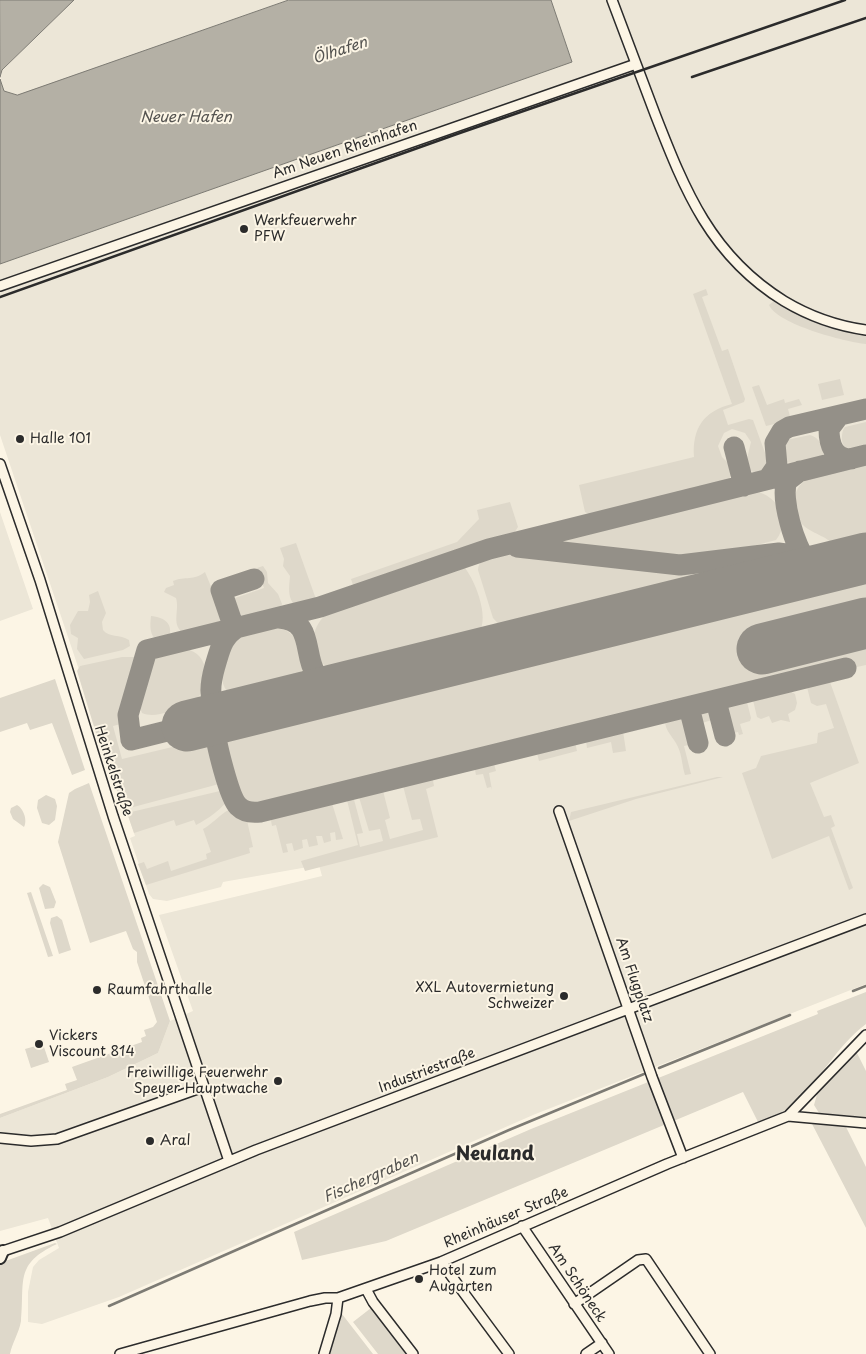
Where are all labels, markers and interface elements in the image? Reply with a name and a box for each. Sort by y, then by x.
water label: Ölhafen [310,34,370,68]
water label: Neuer Hafen [140,109,232,127]
street label: Am Neuen Rheinhafen [270,117,420,183]
place label: Werkfeuerwehr PFW [254,213,357,246]
marker: Werkfeuerwehr PFW [238,223,250,235]
place label: Halle 101 [30,431,91,447]
marker: Halle 101 [14,433,26,445]
street label: Heinkelstraße [90,723,136,819]
street label: Am Flugplatz [612,935,656,1025]
place label: XXL Autovermietung Schweizer [415,980,554,1012]
place label: Raumfahrthalle [107,982,212,998]
marker: Raumfahrthalle [91,984,103,996]
marker: XXL Autovermietung Schweizer [558,990,570,1002]
place label: Vickers Viscount 814 [49,1028,135,1060]
marker: Vickers Viscount 814 [33,1038,45,1050]
street label: Industriestraße [376,1045,478,1097]
place label: Freiwillige Feuerwehr Speyer Hauptwache [127,1065,268,1098]
marker: Freiwillige Feuerwehr Speyer Hauptwache [272,1075,284,1087]
place label: Aral [160,1133,190,1149]
marker: Aral [144,1135,156,1147]
district label: Neuland [456,1144,534,1166]
water label: Fischergraben [321,1149,421,1207]
street label: Rheinhäuser Straße [441,1184,571,1252]
street label: Am Schöneck [544,1240,610,1326]
place label: Hotel zum Augarten [429,1263,497,1295]
marker: Hotel zum Augarten [413,1273,425,1285]

